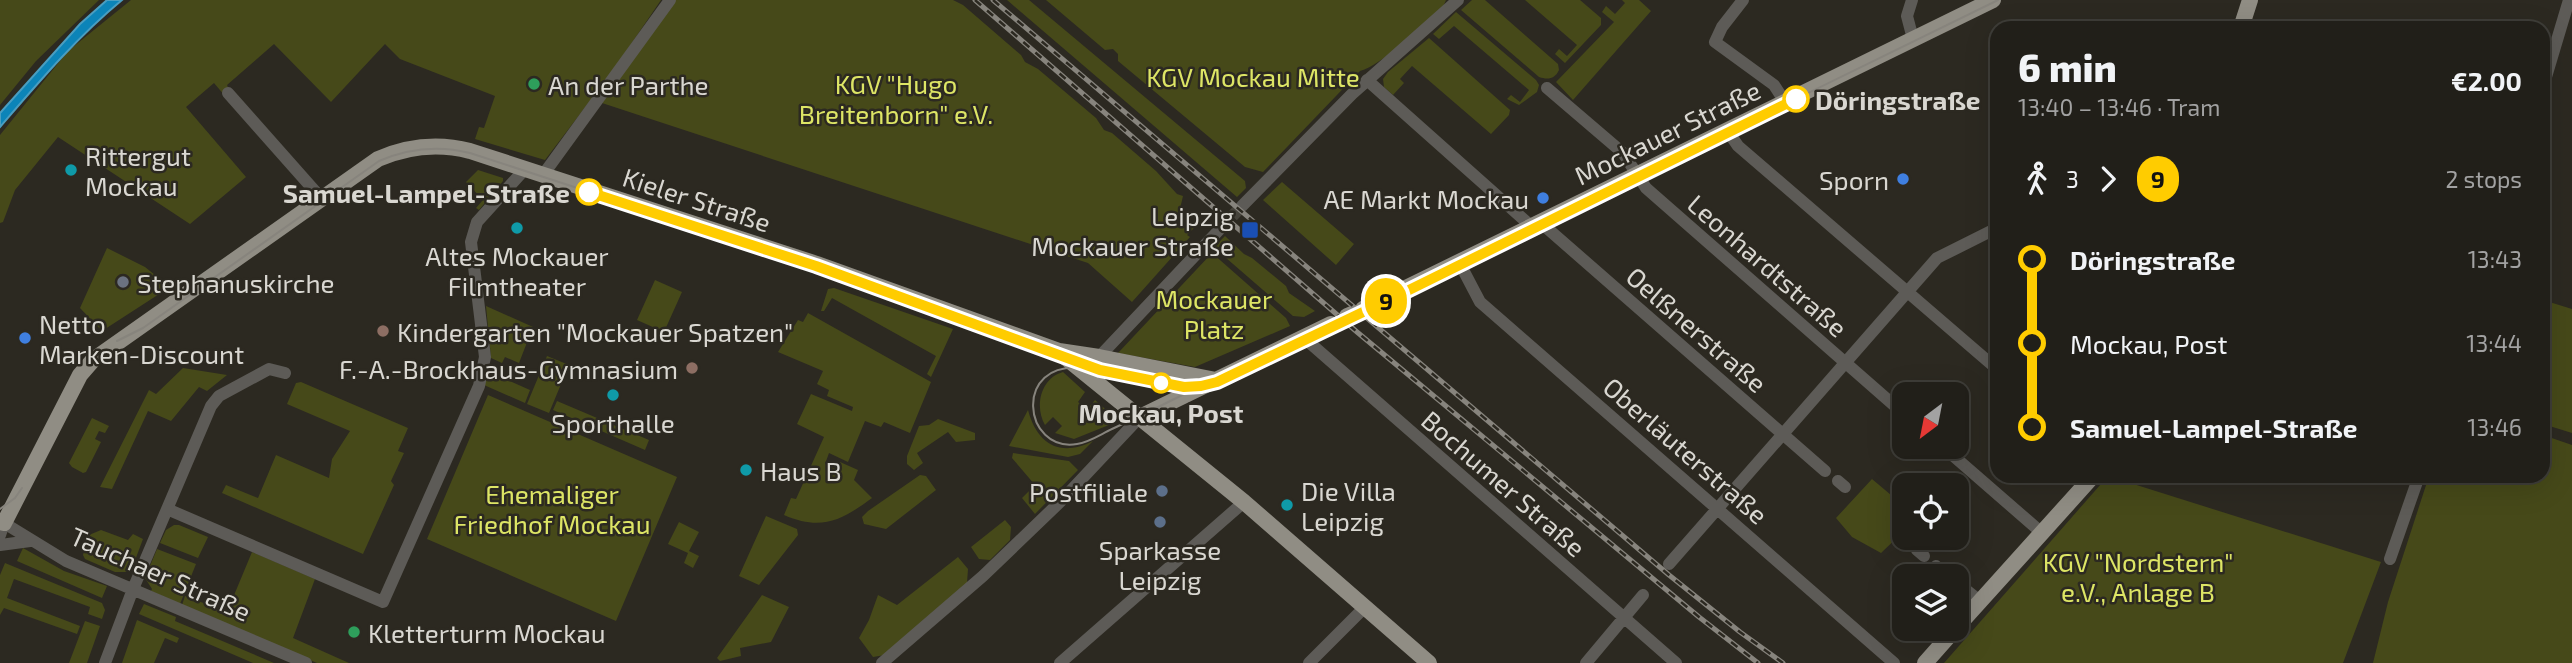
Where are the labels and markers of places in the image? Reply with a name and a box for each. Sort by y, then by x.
place label: An der Parthe [548,69,709,100]
marker: An der Parthe [526,76,542,92]
place label: Döringstraße [1815,84,1980,115]
marker: Döringstraße [1783,86,1809,112]
place label: Rittergut Mockau [85,140,191,201]
marker: Rittergut Mockau [63,162,79,178]
place label: Sporn [1819,164,1889,195]
marker: Sporn [1895,171,1911,187]
place label: Samuel-Lampel-Straße [283,177,570,208]
marker: Samuel-Lampel-Straße [576,179,602,205]
place label: AE Markt Mockau [1323,183,1529,214]
marker: AE Markt Mockau [1535,190,1551,206]
place label: Leipzig Mockauer Straße [1031,200,1234,261]
marker: Altes Mockauer Filmtheater [509,220,525,236]
marker: Leipzig Mockauer Straße [1240,220,1260,240]
place label: Altes Mockauer Filmtheater [425,240,609,301]
place label: Stephanuskirche [137,267,334,298]
marker: Stephanuskirche [115,274,131,290]
place label: Netto Marken-Discount [39,308,244,369]
place label: Kindergarten "Mockauer Spatzen" [397,316,793,347]
marker: Kindergarten "Mockauer Spatzen" [375,323,391,339]
marker: Netto Marken-Discount [17,330,33,346]
place label: F.-A.-Brockhaus-Gymnasium [339,353,678,384]
marker: F.-A.-Brockhaus-Gymnasium [684,360,700,376]
marker: Mockau, Post [1151,373,1171,393]
marker: Sporthalle [605,387,621,403]
place label: Mockau, Post [1079,397,1244,428]
place label: Sporthalle [551,407,675,438]
place label: Haus B [760,455,842,486]
marker: Haus B [738,462,754,478]
place label: Die Villa Leipzig [1301,475,1396,536]
place label: Postfiliale [1029,476,1148,507]
marker: Postfiliale [1154,483,1170,499]
marker: Die Villa Leipzig [1279,497,1295,513]
marker: Sparkasse Leipzig [1152,514,1168,530]
place label: Sparkasse Leipzig [1099,534,1221,595]
place label: Kletterturm Mockau [368,617,606,648]
marker: Kletterturm Mockau [346,624,362,640]

